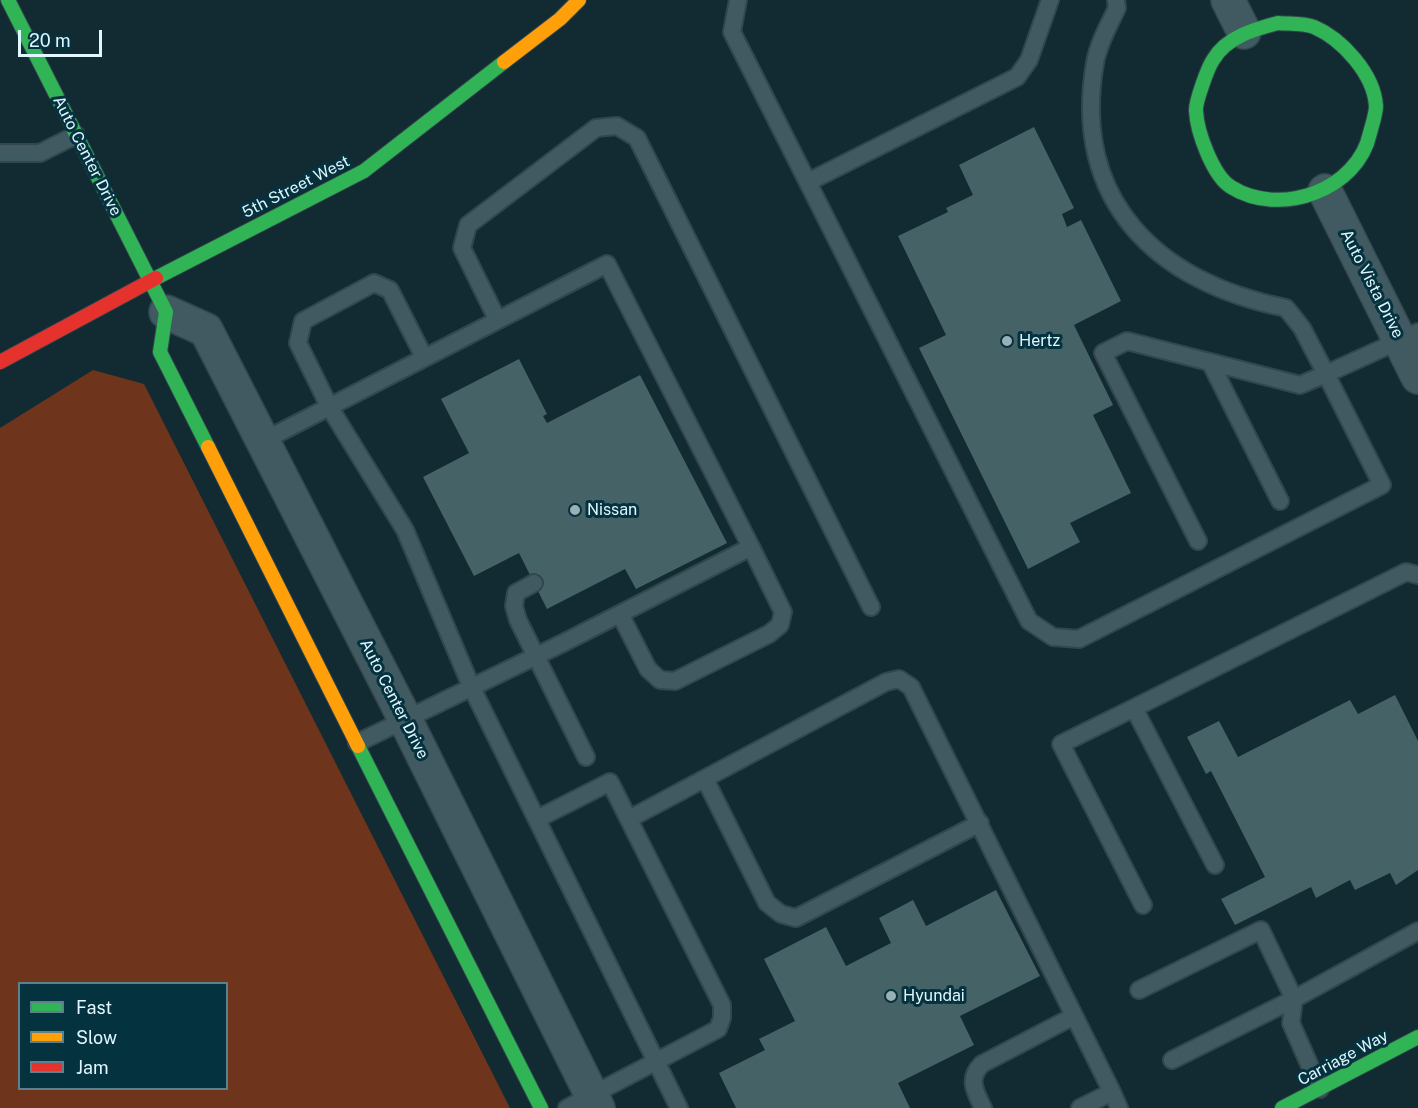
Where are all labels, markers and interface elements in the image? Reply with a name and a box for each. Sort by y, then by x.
scale bar [21,18,105,56]
text: 20 m [29,30,71,51]
street label: Auto Center Drive [49,93,125,219]
street label: 5th Street West [239,152,353,222]
street label: Auto Vista Drive [1336,227,1408,341]
place label: Hertz [1019,331,1060,351]
marker: Hertz [1000,334,1014,348]
place label: Nissan [587,500,637,520]
marker: Nissan [568,503,582,517]
street label: Auto Center Drive [356,636,432,762]
legend [18,982,228,1090]
place label: Hyundai [903,986,965,1006]
marker: Hyundai [884,989,898,1003]
text: Fast [76,997,112,1018]
street label: Carriage Way [1295,1026,1391,1090]
text: Slow [76,1027,117,1048]
text: Jam [76,1057,109,1078]

